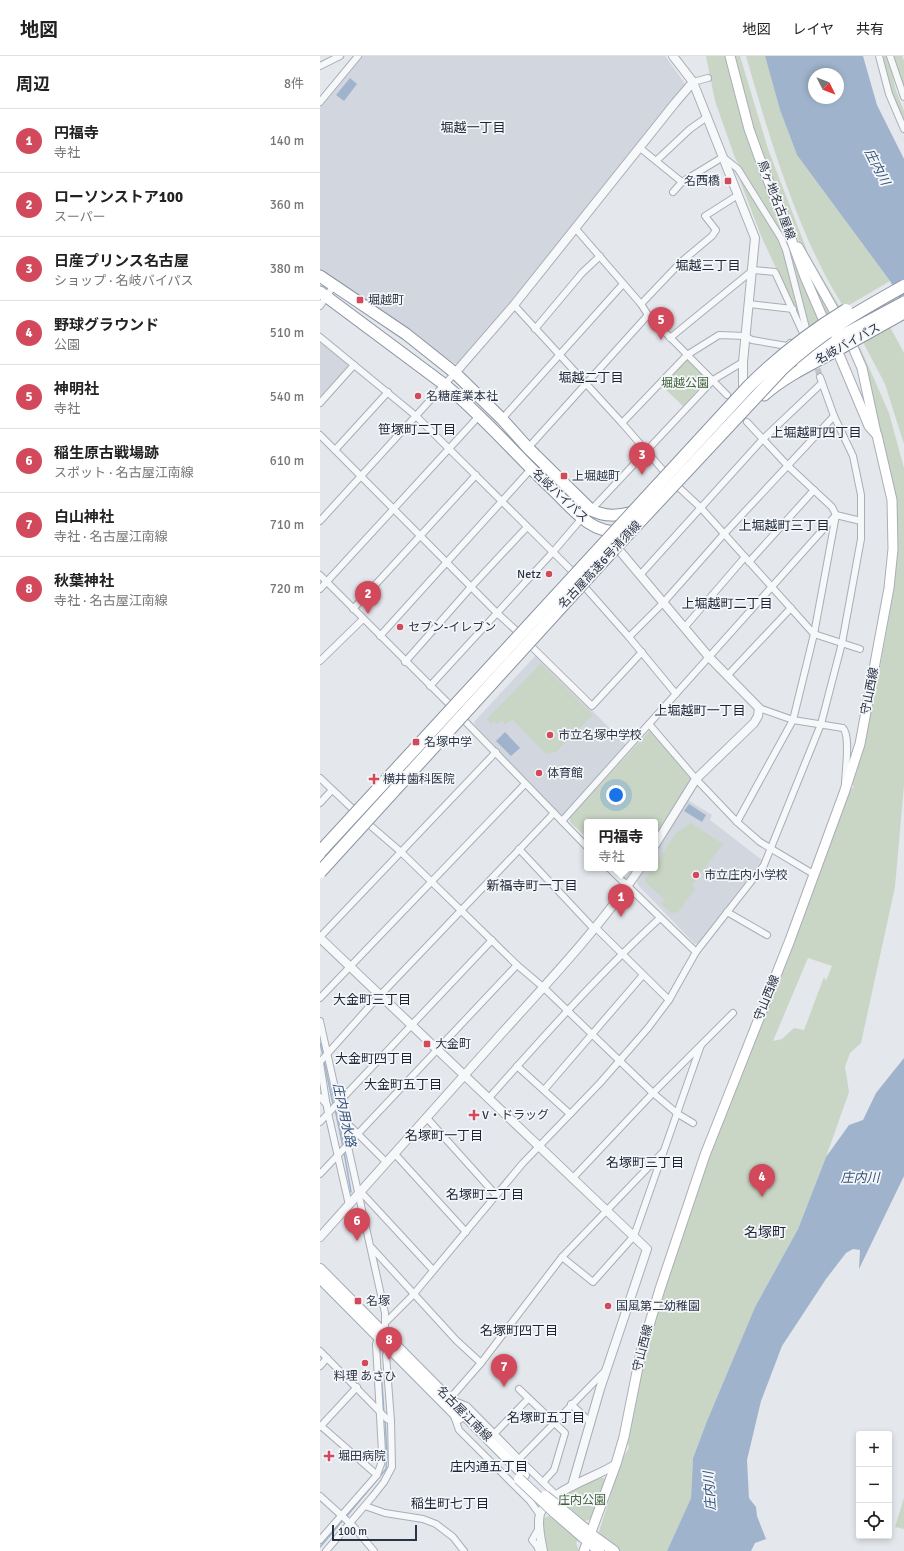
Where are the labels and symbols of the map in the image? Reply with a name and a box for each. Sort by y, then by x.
north arrow [808,68,844,104]
district label: 堀越一丁目 [440,120,506,136]
water label: 庄内川 [861,146,894,190]
street label: 鳥ヶ地名古屋線 [754,158,798,242]
place label: 名西橋 [684,174,720,189]
marker: 名西橋 [723,176,733,186]
district label: 堀越三丁目 [675,258,741,274]
place label: 堀越町 [368,293,404,308]
marker: 堀越町 [355,295,365,305]
pin: 5 [648,307,674,340]
street label: 名岐バイパス [813,320,883,368]
district label: 堀越二丁目 [558,370,624,386]
park label: 堀越公園 [661,376,709,391]
place label: 名糖産業本社 [426,389,498,404]
marker: 名糖産業本社 [413,391,423,401]
district label: 笹塚町二丁目 [378,422,456,438]
district label: 上堀越町四丁目 [770,425,862,441]
pin: 3 [629,442,655,475]
street label: 名岐バイパス [529,466,591,526]
place label: 上堀越町 [572,469,620,484]
marker: 上堀越町 [559,471,569,481]
street label: 名古屋高速6号清須線 [555,518,645,612]
district label: 上堀越町三丁目 [738,518,830,534]
place label: Netz [517,567,541,582]
marker: Netz [544,569,554,579]
pin: 2 [355,581,381,614]
district label: 上堀越町二丁目 [681,596,773,612]
place label: セブン-イレブン [408,620,496,635]
marker: セブン-イレブン [395,622,405,632]
street label: 守山西線 [858,666,882,716]
district label: 上堀越町一丁目 [654,703,746,719]
place label: 市立名塚中学校 [558,728,642,743]
marker: 市立名塚中学校 [545,730,555,740]
place label: 名塚中学 [424,735,472,750]
marker: 名塚中学 [411,737,421,747]
place label: 体育館 [547,766,583,781]
marker: 体育館 [534,768,544,778]
place label: 横井歯科医院 [383,772,455,787]
marker: 横井歯科医院 [368,773,380,785]
your location [606,785,626,805]
place label: 市立庄内小学校 [704,868,788,883]
marker: 市立庄内小学校 [691,870,701,880]
district label: 新福寺町一丁目 [486,878,578,894]
pin: 1 [608,884,634,917]
street label: 守山西線 [751,973,783,1023]
district label: 大金町三丁目 [333,992,411,1008]
place label: 大金町 [435,1037,471,1052]
marker: 大金町 [422,1039,432,1049]
district label: 大金町四丁目 [335,1051,413,1067]
district label: 大金町五丁目 [364,1077,442,1093]
water label: 庄内用水路 [329,1082,359,1149]
place label: V・ドラッグ [482,1108,549,1123]
marker: V・ドラッグ [469,1110,479,1120]
district label: 名塚町一丁目 [405,1128,483,1144]
district label: 名塚町三丁目 [606,1155,684,1171]
pin: 4 [749,1164,775,1197]
water label: 庄内川 [840,1170,881,1186]
district label: 名塚町二丁目 [446,1187,524,1203]
pin: 6 [344,1208,370,1241]
district label: 名塚町 [744,1224,786,1241]
place label: 名塚 [366,1294,390,1309]
marker: 名塚 [353,1296,363,1306]
place label: 国風第二幼稚園 [616,1299,700,1314]
marker: 国風第二幼稚園 [603,1301,613,1311]
district label: 名塚町四丁目 [480,1323,558,1339]
street label: 守山西線 [630,1323,656,1373]
pin: 8 [376,1327,402,1360]
pin: 7 [491,1354,517,1387]
marker: 料理 あさひ [360,1358,370,1368]
place label: 料理 あさひ [334,1369,396,1384]
street label: 名古屋江南線 [433,1383,495,1445]
district label: 名塚町五丁目 [507,1410,585,1426]
place label: 堀田病院 [338,1449,386,1464]
marker: 堀田病院 [323,1450,335,1462]
district label: 庄内通五丁目 [450,1459,528,1475]
water label: 庄内川 [701,1469,719,1511]
park label: 庄内公園 [558,1493,606,1508]
district label: 稲生町七丁目 [411,1496,489,1512]
scale bar [332,1523,417,1542]

